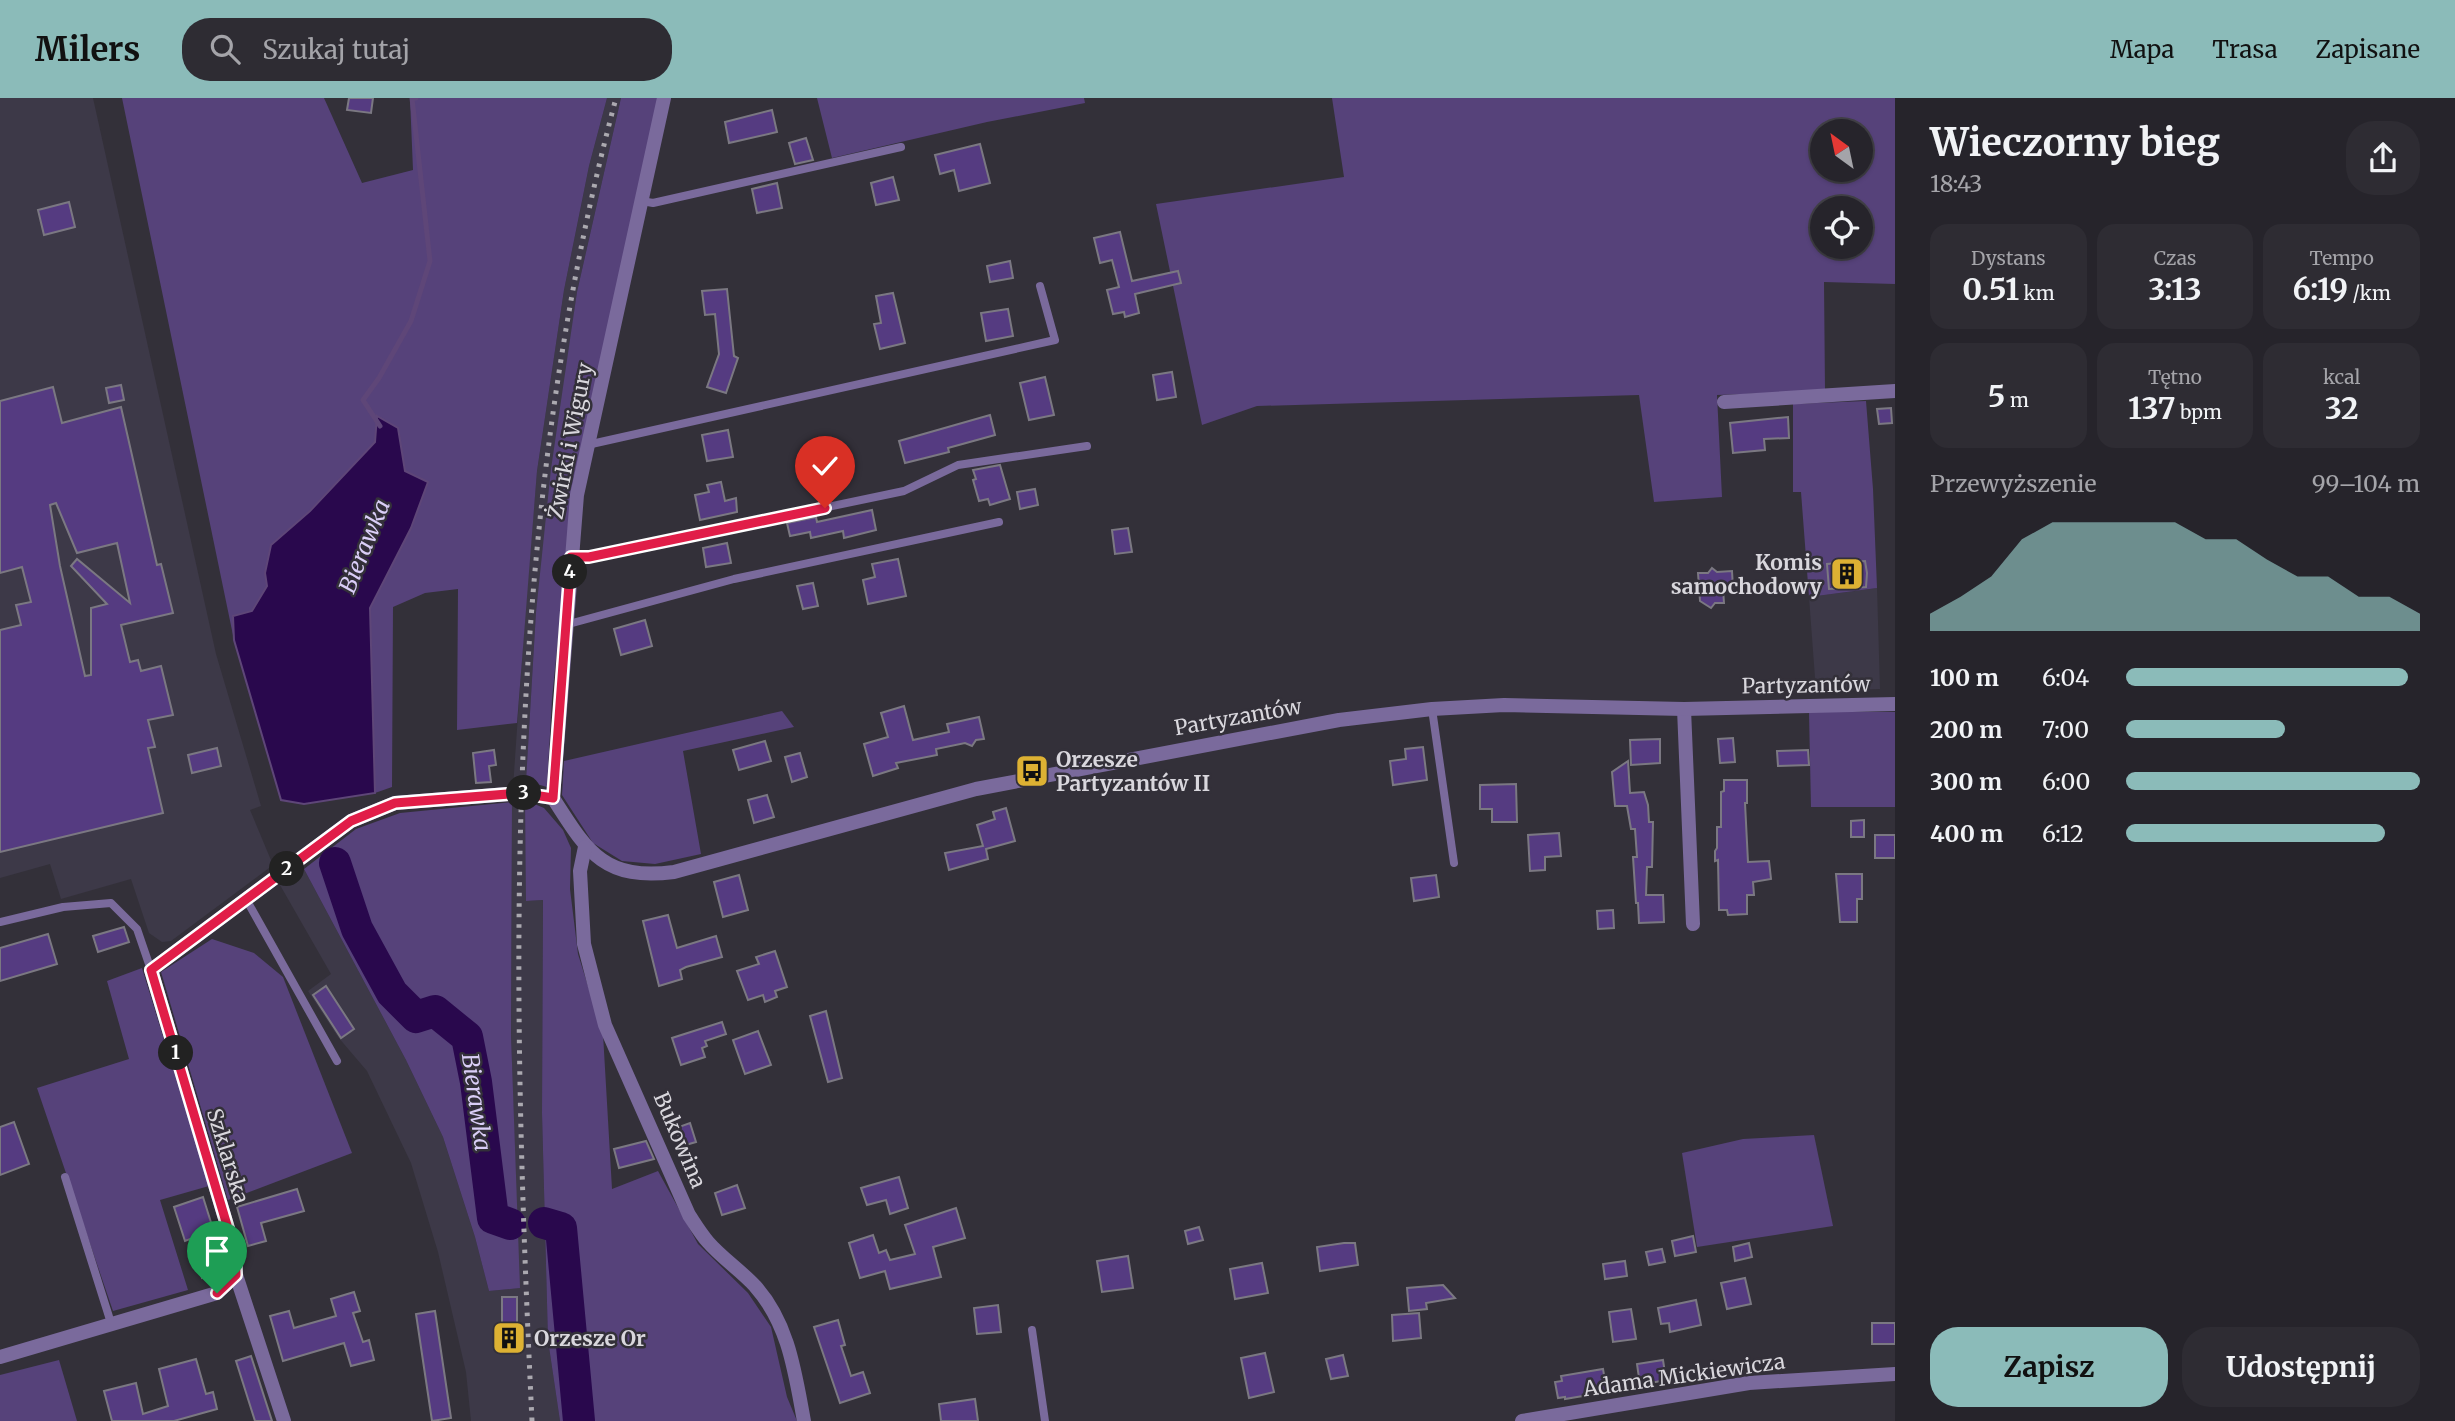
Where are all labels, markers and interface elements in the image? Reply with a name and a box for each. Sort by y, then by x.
search box [182,18,672,81]
text: Milers [35,29,140,70]
icon: search [206,30,244,68]
text: Szukaj tutaj [262,33,410,66]
text: Mapa [2110,34,2174,65]
text: Trasa [2212,34,2278,65]
text: Zapisane [2316,34,2420,65]
north arrow [1810,119,1872,182]
map controls [1810,119,1873,259]
text: Wieczorny bieg [1930,119,2220,166]
button: share [2346,121,2420,195]
text: 18:43 [1930,169,1982,198]
button: locate [1810,196,1873,259]
text: Dystans [1971,246,2046,270]
text: Czas [2154,246,2196,270]
text: Tempo [2310,246,2374,270]
text: 0.51 [1962,270,2019,308]
text: 3:13 [2148,270,2202,308]
text: 6:19 [2293,270,2348,308]
text: km [2019,281,2055,305]
text: /km [2348,281,2391,305]
street label: Żwirki i Wigury [542,360,599,522]
text: Tętno [2148,365,2202,389]
text: kcal [2323,365,2360,389]
text: 5 [1988,377,2005,415]
text: m [2005,388,2029,412]
text: 137 [2128,389,2175,427]
text: 32 [2325,389,2359,427]
text: bpm [2175,400,2222,424]
pin [795,436,855,508]
icon: check [806,447,844,485]
text: Przewyższenie [1930,469,2096,498]
text: 99–104 m [2312,469,2420,498]
water label: Bierawka [332,495,396,597]
place label: Komis samochodowy [1671,549,1823,600]
pin: 4 [552,554,588,589]
building icon: Komis samochodowy [1828,555,1866,593]
text: 4 [563,559,576,583]
text: 100 m [1930,663,1999,692]
text: 6:04 [2042,663,2089,692]
street label: Partyzantów [1741,670,1871,700]
street label: Partyzantów [1172,692,1304,741]
text: 200 m [1930,715,2002,744]
text: 7:00 [2042,715,2089,744]
place label: Orzesze Partyzantów II [1056,746,1210,797]
bus stop icon: Orzesze Partyzantów II [1013,752,1051,790]
text: 300 m [1930,767,2002,796]
text: 6:00 [2042,767,2090,796]
pin: 3 [506,776,542,810]
text: 3 [518,780,529,804]
text: 400 m [1930,819,2004,848]
text: 6:12 [2042,819,2084,848]
pin: 2 [270,852,304,886]
text: 2 [281,856,292,880]
pin: 1 [158,1035,194,1070]
text: 1 [171,1040,180,1064]
water label: Bierawka [456,1051,498,1153]
street label: Bukowina [648,1088,712,1192]
street label: Szklarska [201,1105,255,1207]
pin [187,1221,247,1293]
icon: arrive [198,1232,236,1270]
building icon: Orzesze Or [490,1319,528,1357]
place label: Orzesze Or [534,1325,646,1352]
button: Zapisz [1930,1327,2168,1407]
button: Udostępnij [2182,1327,2420,1407]
street label: Adama Mickiewicza [1580,1347,1787,1403]

